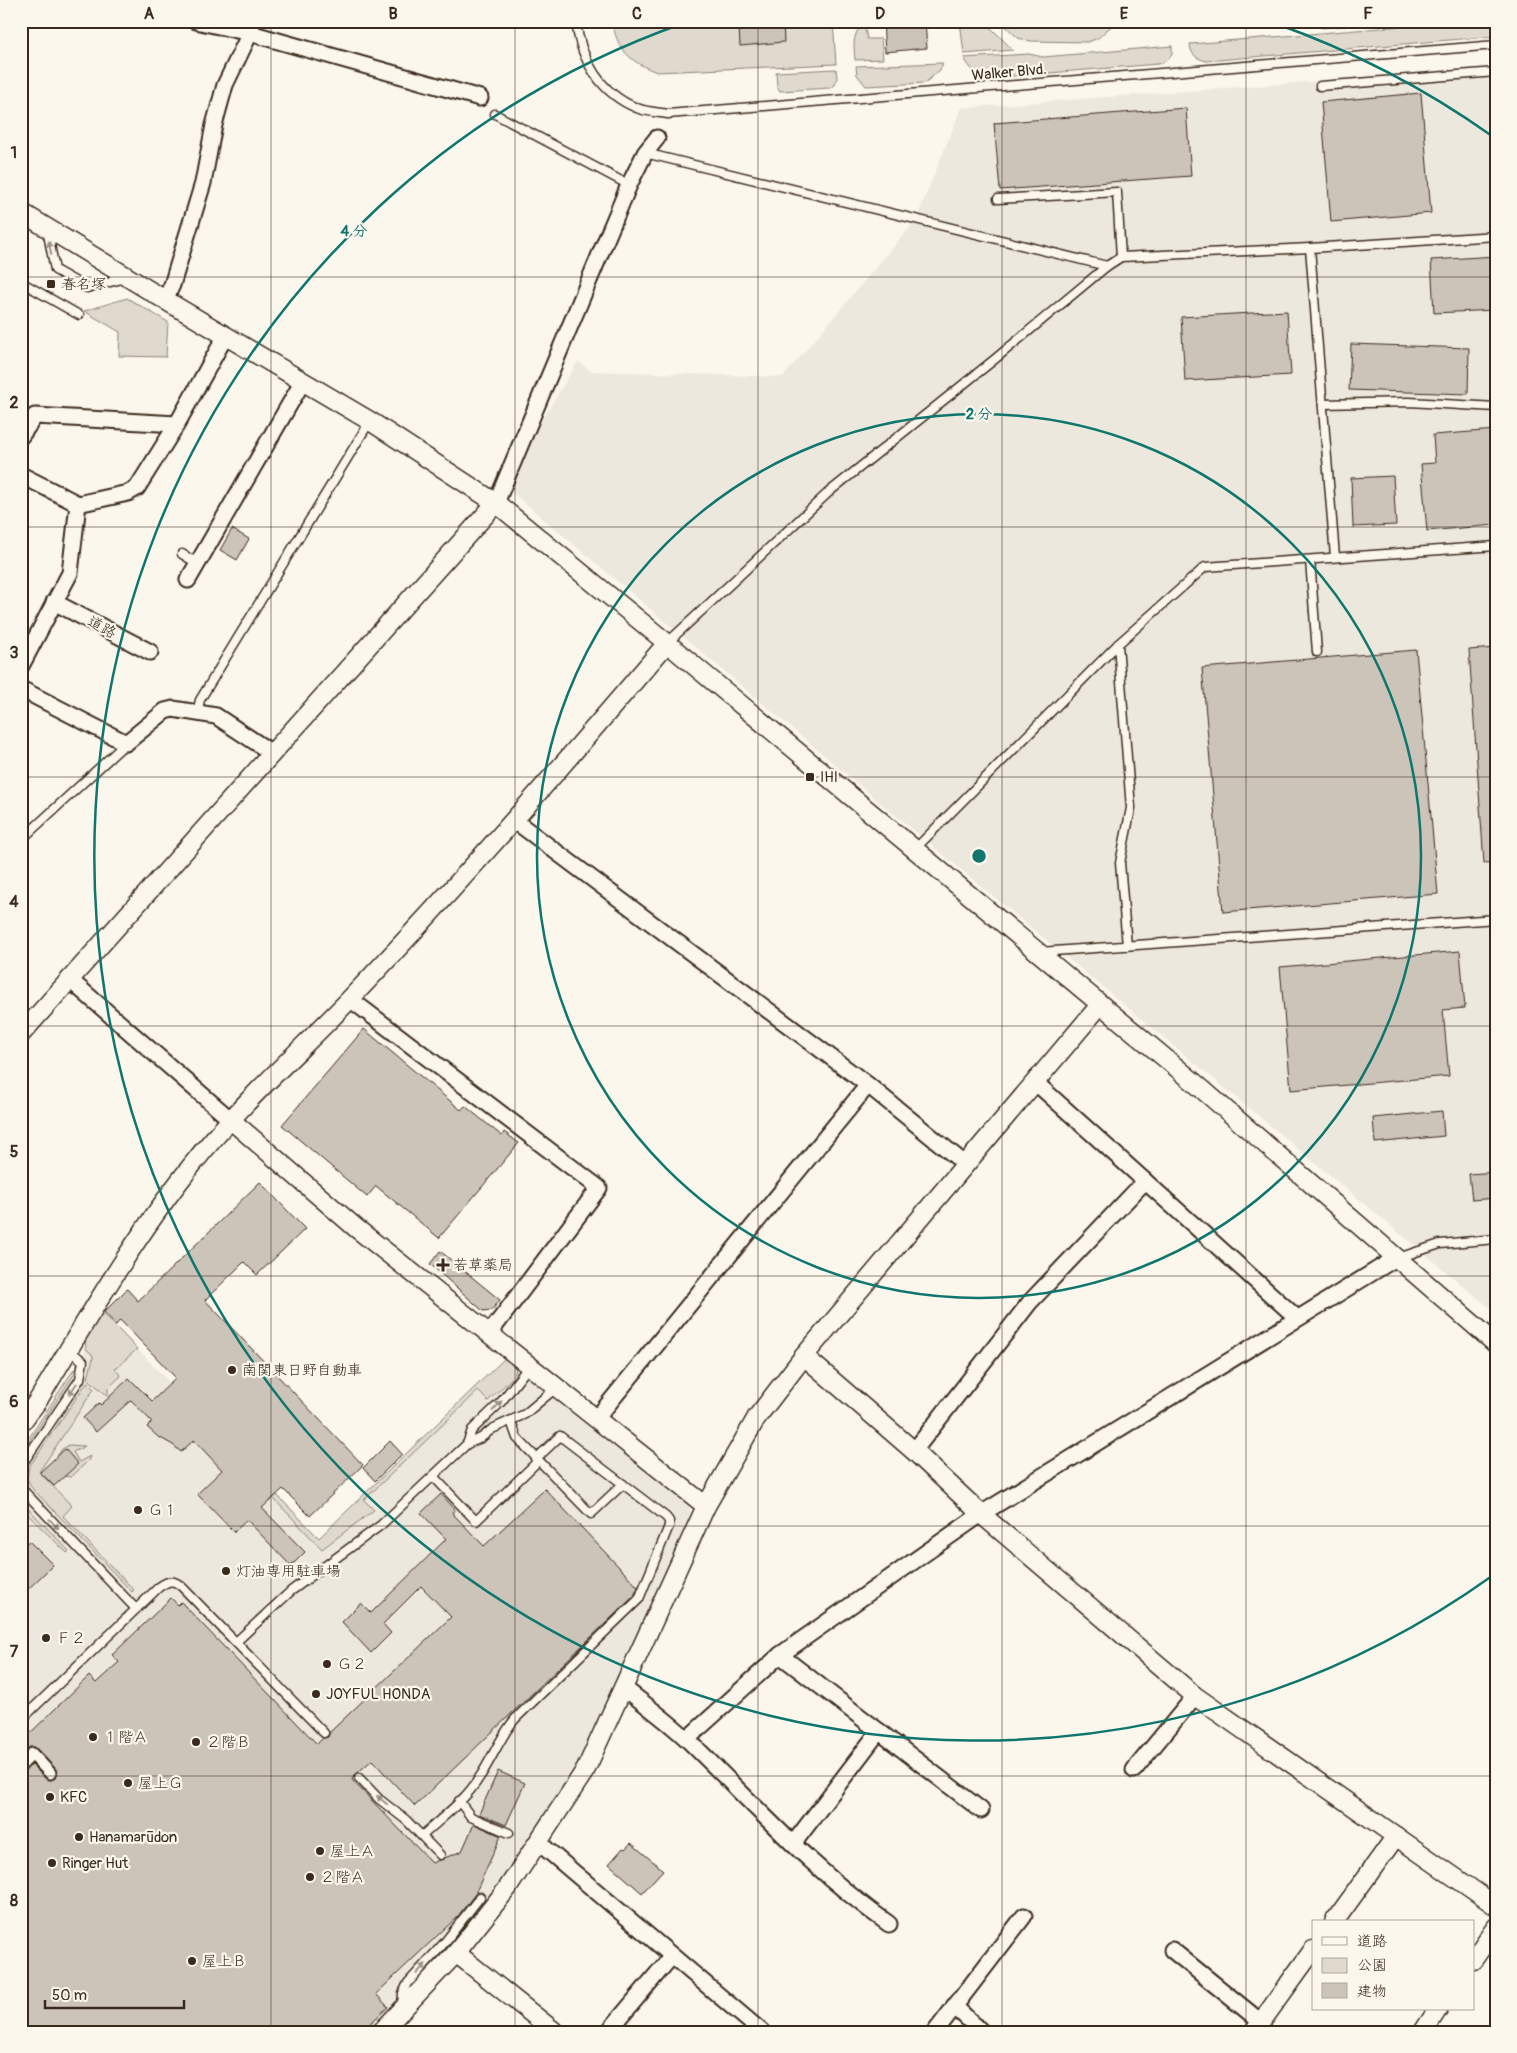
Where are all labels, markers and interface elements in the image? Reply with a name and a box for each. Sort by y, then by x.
text: A [144,4,155,24]
text: B [388,4,398,24]
text: C [632,4,642,24]
text: D [875,4,885,24]
text: E [1120,4,1129,24]
text: F [1363,4,1373,24]
street label: Walker Blvd. [971,60,1047,85]
text: 1 [11,143,17,163]
text: 4 分 [341,222,367,241]
one-way arrow [46,239,54,255]
place label: 春名塚 [61,275,106,294]
marker: 春名塚 [45,278,57,290]
text: 2 [10,393,19,413]
text: 2 分 [966,405,992,424]
street label: 道路 [84,612,119,643]
text: 3 [10,643,19,663]
place label: IHI [820,768,838,787]
marker: IHI [804,771,816,783]
centre of rings [970,847,988,865]
text: 4 [9,892,19,912]
text: 5 [10,1142,19,1162]
place label: 若草薬局 [453,1256,513,1275]
marker: 若草薬局 [437,1259,449,1271]
place label: 南関東日野自動車 [242,1361,362,1380]
marker: 南関東日野自動車 [226,1364,238,1376]
one-way arrow [69,1383,78,1396]
text: 6 [9,1392,19,1412]
one-way arrow [491,1401,503,1413]
place label: Ｇ１ [148,1501,178,1520]
marker: Ｇ１ [132,1504,144,1516]
one-way arrow [48,1518,60,1530]
place label: 灯油専用駐車場 [236,1562,341,1581]
marker: 灯油専用駐車場 [220,1565,232,1577]
place label: Ｆ２ [56,1629,86,1648]
marker: Ｆ２ [40,1632,52,1644]
text: 7 [10,1642,19,1662]
place label: Ｇ２ [337,1655,367,1674]
marker: Ｇ２ [321,1658,333,1670]
place label: JOYFUL HONDA [326,1685,431,1704]
marker: JOYFUL HONDA [310,1688,322,1700]
place label: １階Ａ [103,1728,148,1747]
marker: １階Ａ [87,1731,99,1743]
place label: ２階Ｂ [206,1733,251,1752]
marker: ２階Ｂ [190,1736,202,1748]
place label: 屋上Ｇ [138,1774,183,1793]
marker: 屋上Ｇ [122,1777,134,1789]
place label: KFC [60,1788,87,1807]
marker: KFC [44,1791,56,1803]
one-way arrow [375,1795,388,1806]
place label: Hanamarūdon [89,1828,177,1847]
marker: Hanamarūdon [73,1831,85,1843]
place label: 屋上Ａ [330,1842,375,1861]
marker: 屋上Ａ [314,1845,326,1857]
place label: Ringer Hut [62,1854,129,1873]
marker: Ringer Hut [46,1857,58,1869]
place label: ２階Ａ [320,1868,365,1887]
marker: ２階Ａ [304,1871,316,1883]
text: 8 [10,1891,18,1911]
legend [1312,1920,1474,2010]
text: 道路 [1357,1932,1387,1951]
place label: 屋上Ｂ [202,1952,247,1971]
marker: 屋上Ｂ [186,1955,198,1967]
text: 公園 [1357,1956,1387,1975]
one-way arrow [415,1964,427,1976]
scale bar [45,1978,184,2010]
text: 建物 [1357,1982,1387,2001]
text: 50 m [52,1986,87,2005]

